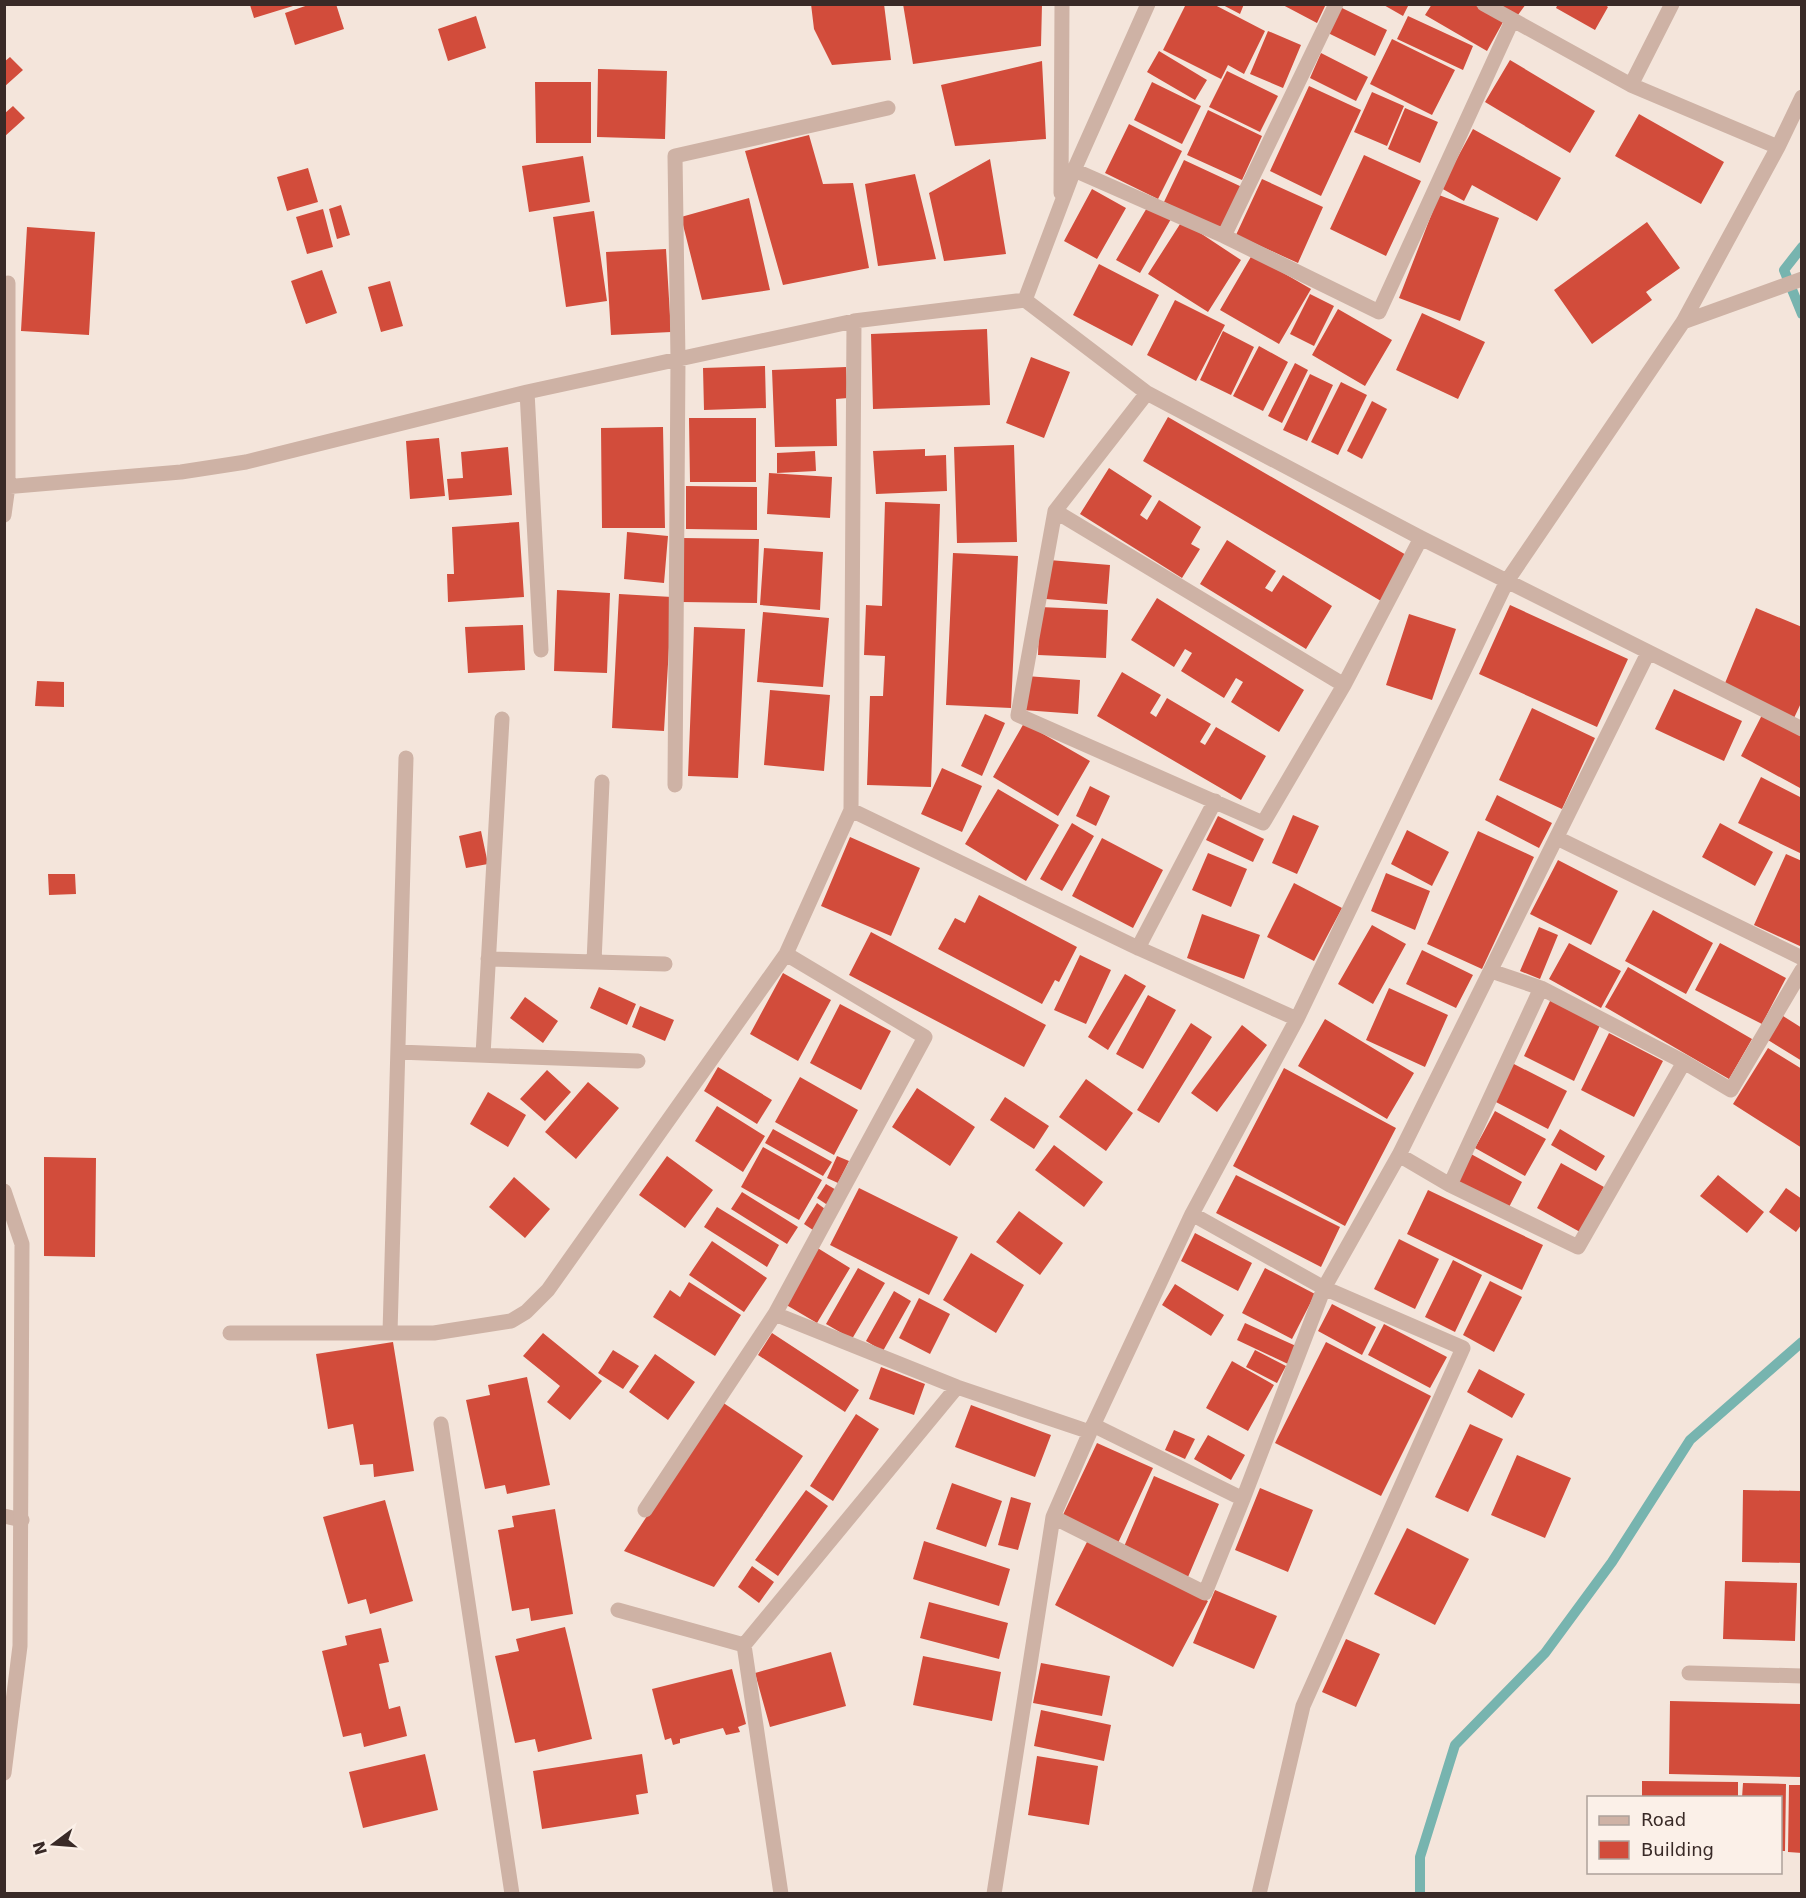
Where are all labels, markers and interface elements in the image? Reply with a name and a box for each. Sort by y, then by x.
legend [1587,1796,1782,1874]
text: Road [1641,1809,1686,1830]
north arrow [24,1814,84,1874]
text: N [29,1839,51,1857]
text: Building [1641,1839,1714,1860]

